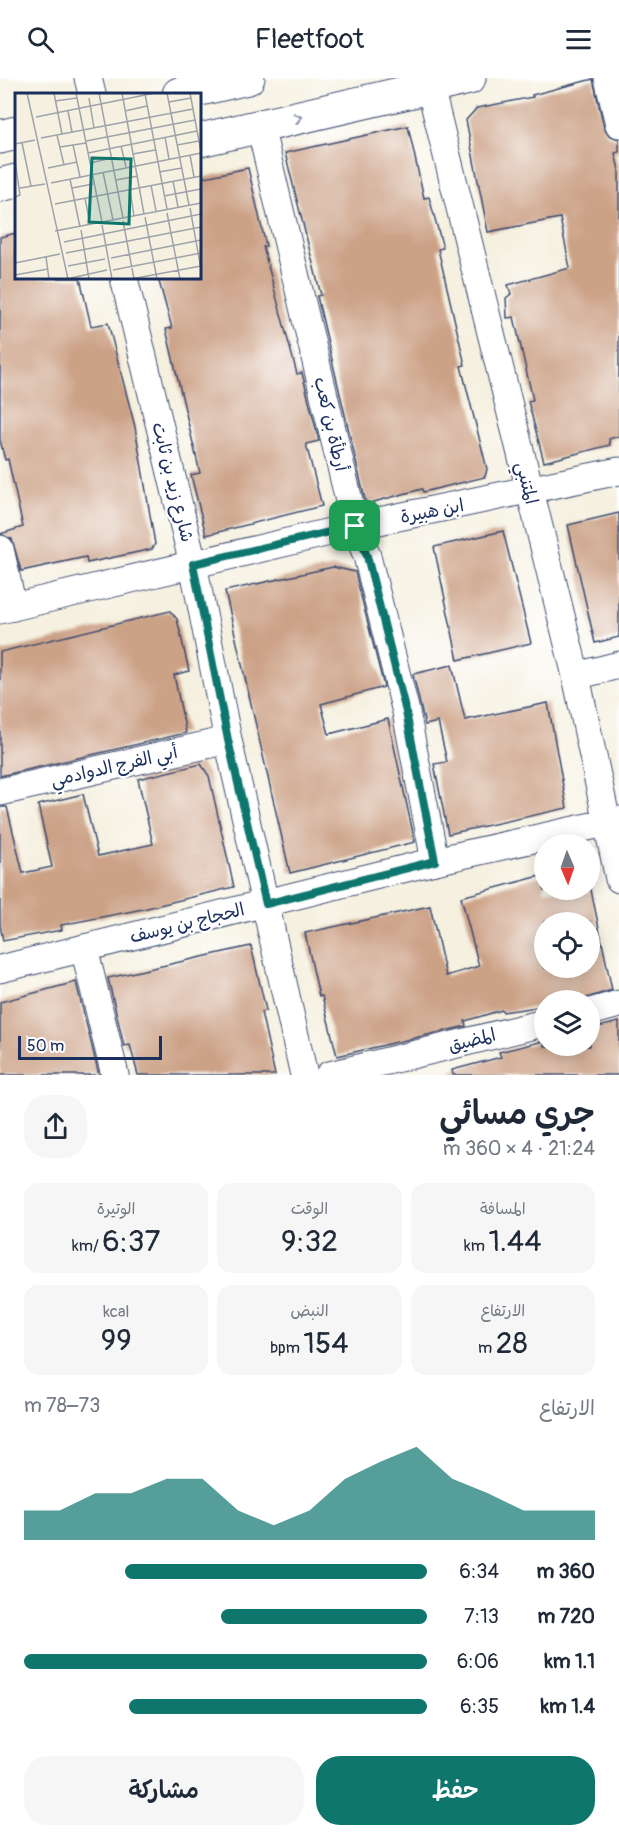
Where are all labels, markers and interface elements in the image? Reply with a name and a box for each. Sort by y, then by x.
icon: search [24,23,57,56]
text: Fleetfoot [255,23,364,56]
icon: menu [562,23,595,56]
inset map [15,93,201,279]
one-way arrow [292,112,302,125]
street label: أرطأة بن كعب [308,375,353,474]
street label: شارع زيد بن ثابت [147,420,199,544]
street label: المتنبي [506,459,543,508]
street label: ابن هبيرة [398,494,466,529]
pin [329,500,380,551]
icon: arrive [338,509,371,542]
street label: أبي الفرج الدوادمي [48,741,181,796]
north arrow [534,834,600,900]
map controls [534,834,600,1056]
street label: الحجاج بن يوسف [127,898,247,949]
button: locate [534,912,600,978]
button: layers [534,990,600,1056]
street label: المضيق [446,1024,498,1057]
scale bar [18,1033,162,1061]
text: 50 m [27,1036,64,1056]
text: جري مسائي [439,1093,595,1134]
button: share [24,1095,87,1158]
text: 21:24 · 4 × 360 m [443,1136,595,1161]
text: الوتيرة [97,1199,135,1219]
text: الوقت [291,1199,328,1219]
text: المسافة [480,1199,526,1219]
text: 6:37 [102,1223,160,1260]
text: 9:32 [281,1223,338,1260]
text: 1.44 [488,1223,542,1260]
text: /km [72,1236,102,1256]
text: km [464,1236,488,1256]
text: النبض [290,1301,329,1321]
text: الارتفاع [480,1301,525,1321]
text: kcal [103,1302,129,1322]
text: 99 [101,1322,132,1359]
text: 154 [303,1325,349,1362]
text: 28 [496,1325,528,1362]
text: bpm [270,1338,303,1358]
text: m [478,1338,496,1358]
text: 73–78 m [24,1393,100,1418]
text: الارتفاع [539,1396,595,1421]
text: 6:34 [459,1559,499,1584]
text: 360 m [536,1559,595,1584]
text: 7:13 [464,1604,499,1629]
text: 720 m [537,1604,595,1629]
text: 6:06 [457,1649,499,1674]
text: 1.1 km [545,1649,595,1674]
text: 6:35 [460,1694,499,1719]
text: 1.4 km [541,1694,595,1719]
button: مشاركة [24,1756,304,1825]
button: حفظ [316,1756,595,1825]

